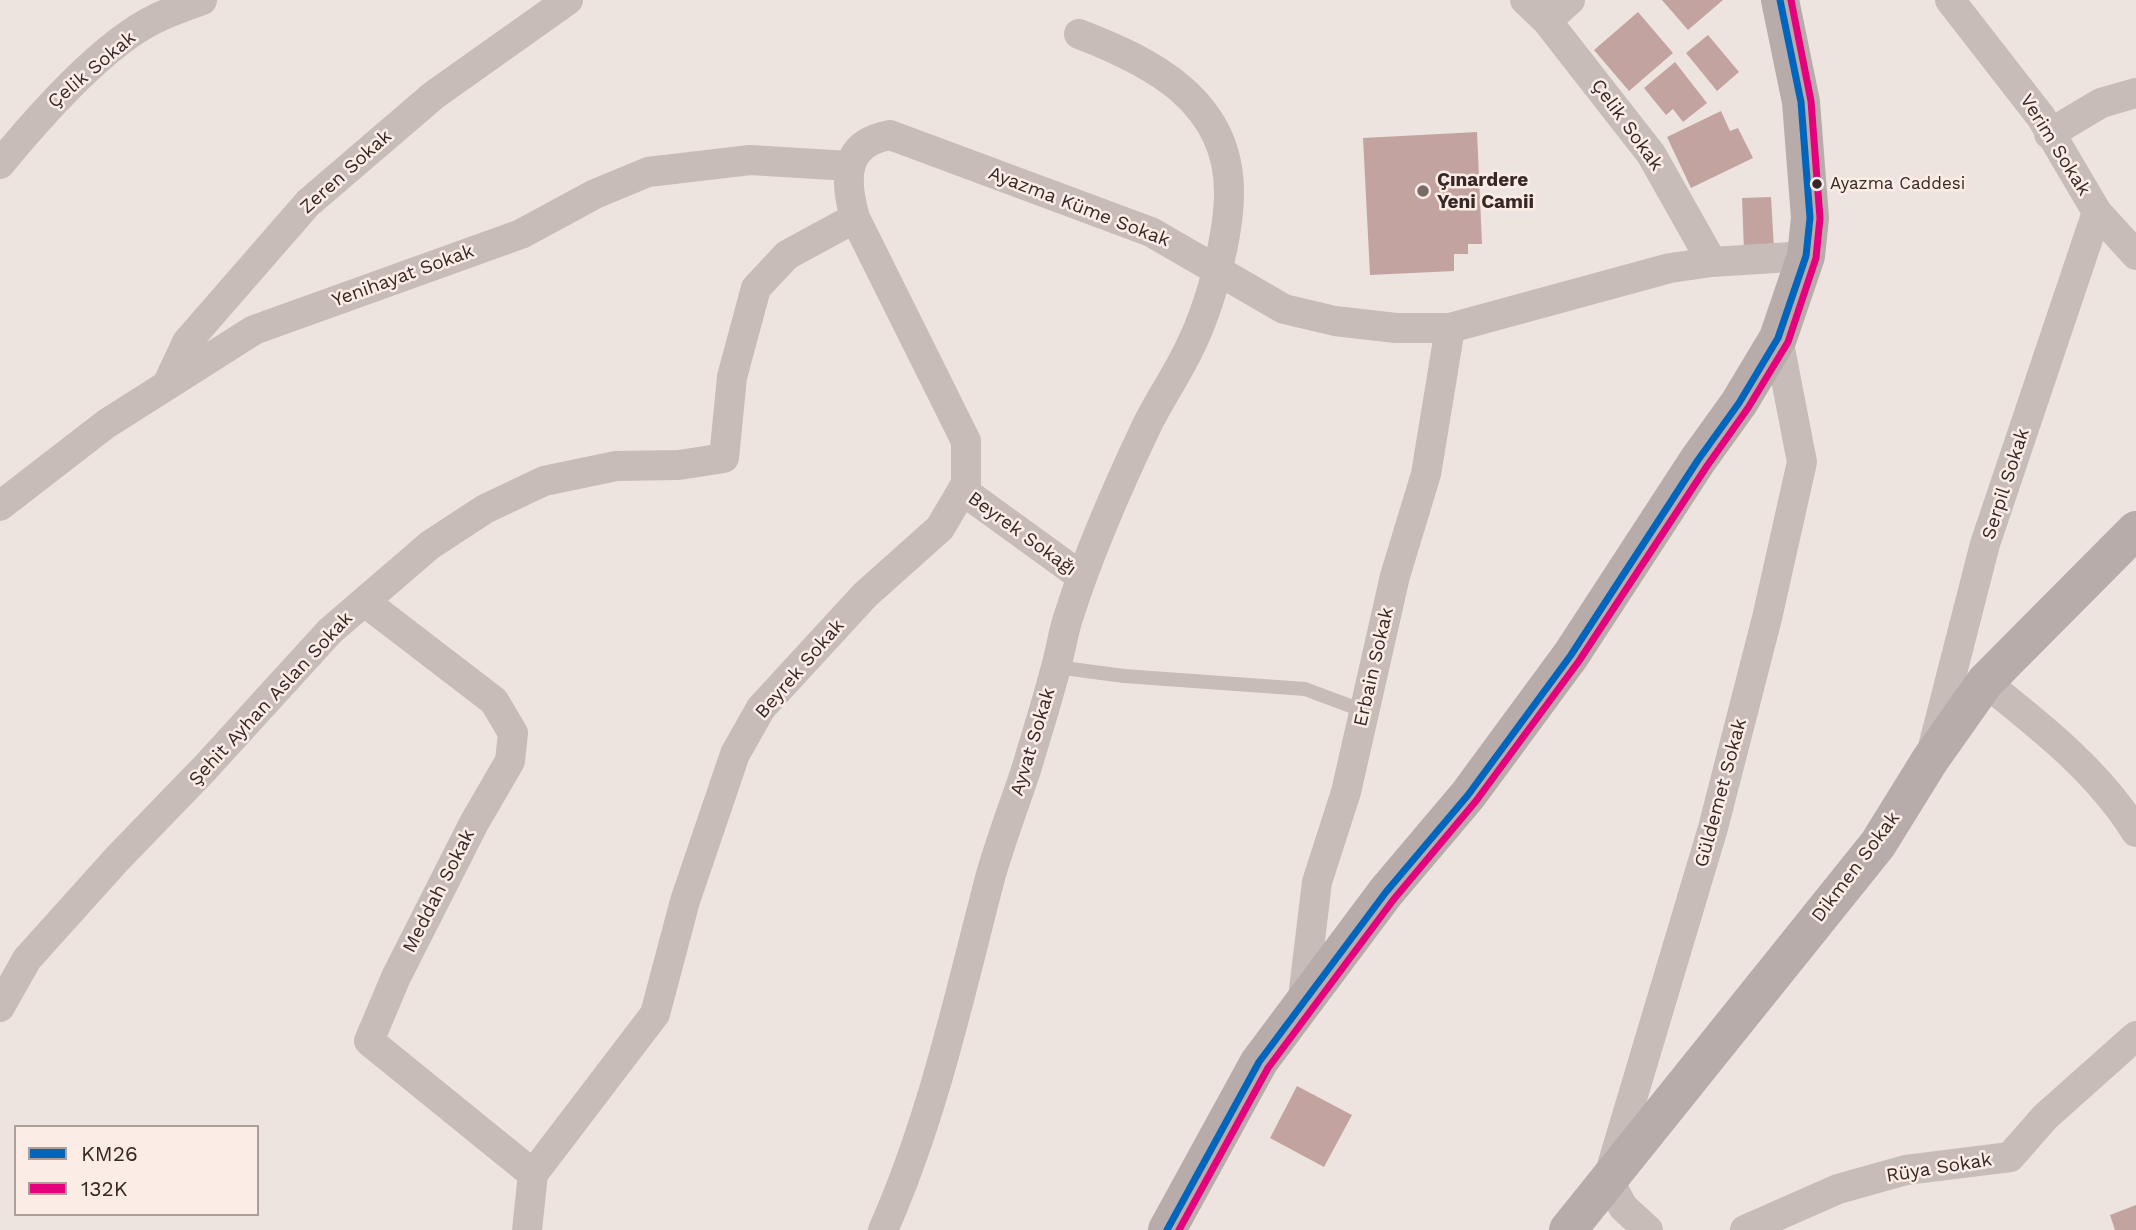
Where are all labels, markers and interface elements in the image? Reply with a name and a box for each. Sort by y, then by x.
street label: Çelik Sokak [43,27,141,113]
street label: Çelik Sokak [1586,75,1668,175]
street label: Verim Sokak [2015,90,2095,200]
street label: Zeren Sokak [296,125,396,219]
street label: Ayazma Küme Sokak [985,162,1173,252]
place label: Çınardere Yeni Camii [1437,169,1534,213]
place label: Ayazma Caddesi [1830,174,1965,194]
marker: Ayazma Caddesi [1810,177,1824,191]
marker: Çınardere Yeni Camii [1415,183,1431,199]
street label: Yenihayat Sokak [329,240,477,312]
street label: Serpil Sokak [1977,425,2035,543]
street label: Beyrek Sokağı [963,487,1081,581]
street label: Erbain Sokak [1349,605,1399,729]
street label: Şehit Ayhan Aslan Sokak [184,607,358,791]
street label: Beyrek Sokak [751,615,849,723]
street label: Ayvat Sokak [1006,685,1060,799]
street label: Güldemet Sokak [1690,716,1752,870]
street label: Dikmen Sokak [1807,807,1905,927]
street label: Meddah Sokak [398,825,480,957]
legend [14,1125,259,1216]
text: KM26 [81,1141,138,1166]
street label: Rüya Sokak [1885,1148,1993,1188]
text: 132K [81,1176,127,1201]

